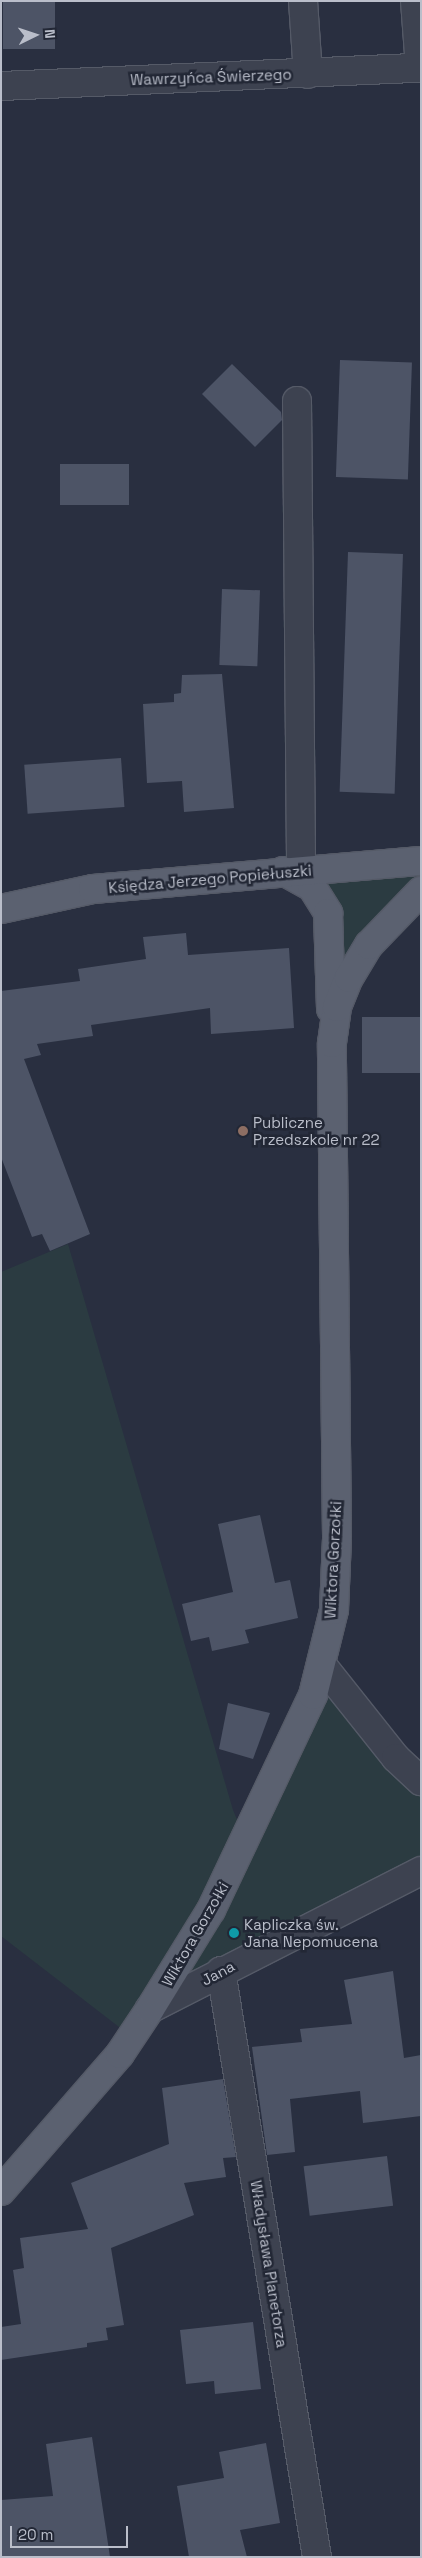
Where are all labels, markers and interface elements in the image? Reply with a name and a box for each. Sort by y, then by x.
north arrow [10,10,60,60]
text: N [41,29,59,39]
street label: Wawrzyńca Świerzego [130,65,292,89]
street label: Księdza Jerzego Popiełuszki [108,861,312,897]
place label: Publiczne Przedszkole nr 22 [253,1113,380,1148]
marker: Publiczne Przedszkole nr 22 [237,1125,249,1137]
street label: Wiktora Gorzołki [321,1501,345,1619]
street label: Wiktora Gorzołki [158,1879,232,1989]
place label: Kapliczka św. Jana Nepomucena [244,1915,378,1950]
marker: Kapliczka św. Jana Nepomucena [228,1927,240,1939]
street label: Jana [198,1957,238,1989]
street label: Władysława Planetorza [247,2179,291,2349]
scale bar [12,2516,130,2548]
text: 20 m [18,2525,53,2544]

